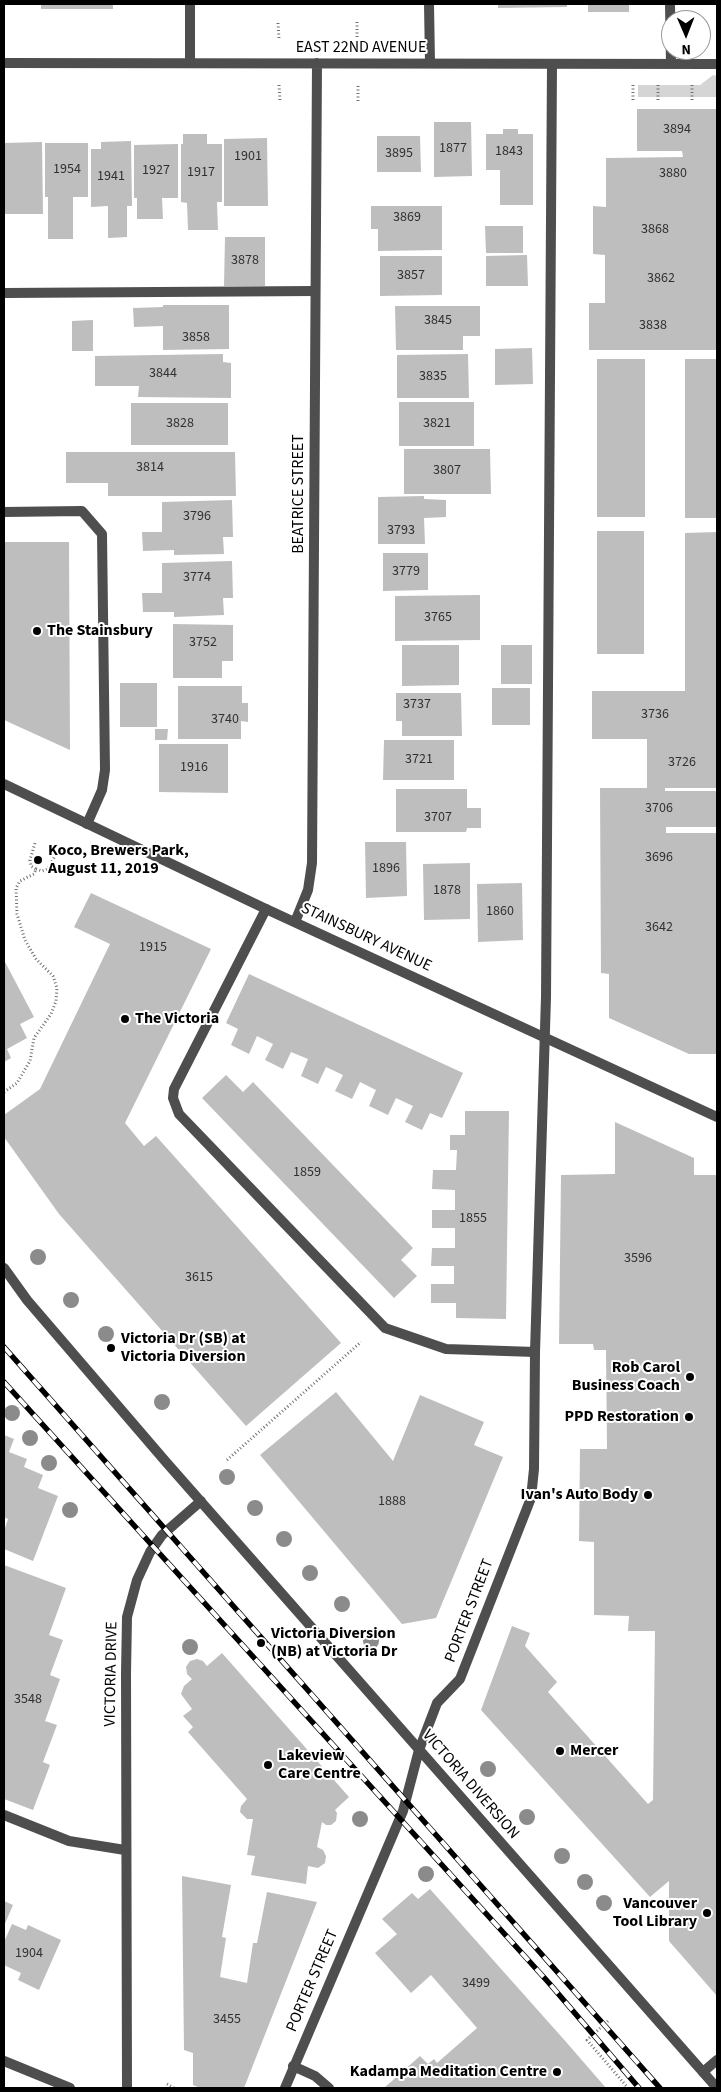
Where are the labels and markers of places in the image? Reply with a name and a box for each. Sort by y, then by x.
place label: The Stainsbury [47,621,153,641]
marker: The Stainsbury [31,625,43,637]
place label: Koco, Brewers Park, August 11, 2019 [48,841,189,879]
marker: Koco, Brewers Park, August 11, 2019 [32,854,44,866]
place label: The Victoria [135,1009,219,1029]
marker: The Victoria [119,1013,131,1025]
place label: Victoria Dr (SB) at Victoria Diversion [121,1329,246,1367]
marker: Victoria Dr (SB) at Victoria Diversion [105,1342,117,1354]
place label: Rob Carol Business Coach [572,1358,680,1396]
marker: Rob Carol Business Coach [684,1371,696,1383]
place label: PPD Restoration [565,1407,679,1427]
marker: PPD Restoration [683,1411,695,1423]
place label: Ivan's Auto Body [521,1485,638,1505]
marker: Ivan's Auto Body [642,1489,654,1501]
place label: Victoria Diversion (NB) at Victoria Dr [271,1624,397,1662]
marker: Victoria Diversion (NB) at Victoria Dr [255,1637,267,1649]
place label: Mercer [570,1741,618,1761]
marker: Mercer [554,1745,566,1757]
place label: Lakeview Care Centre [278,1746,361,1784]
marker: Lakeview Care Centre [262,1759,274,1771]
place label: Vancouver Tool Library [613,1894,697,1932]
marker: Vancouver Tool Library [701,1907,713,1919]
place label: Kadampa Meditation Centre [350,2062,547,2082]
marker: Kadampa Meditation Centre [551,2066,563,2078]

